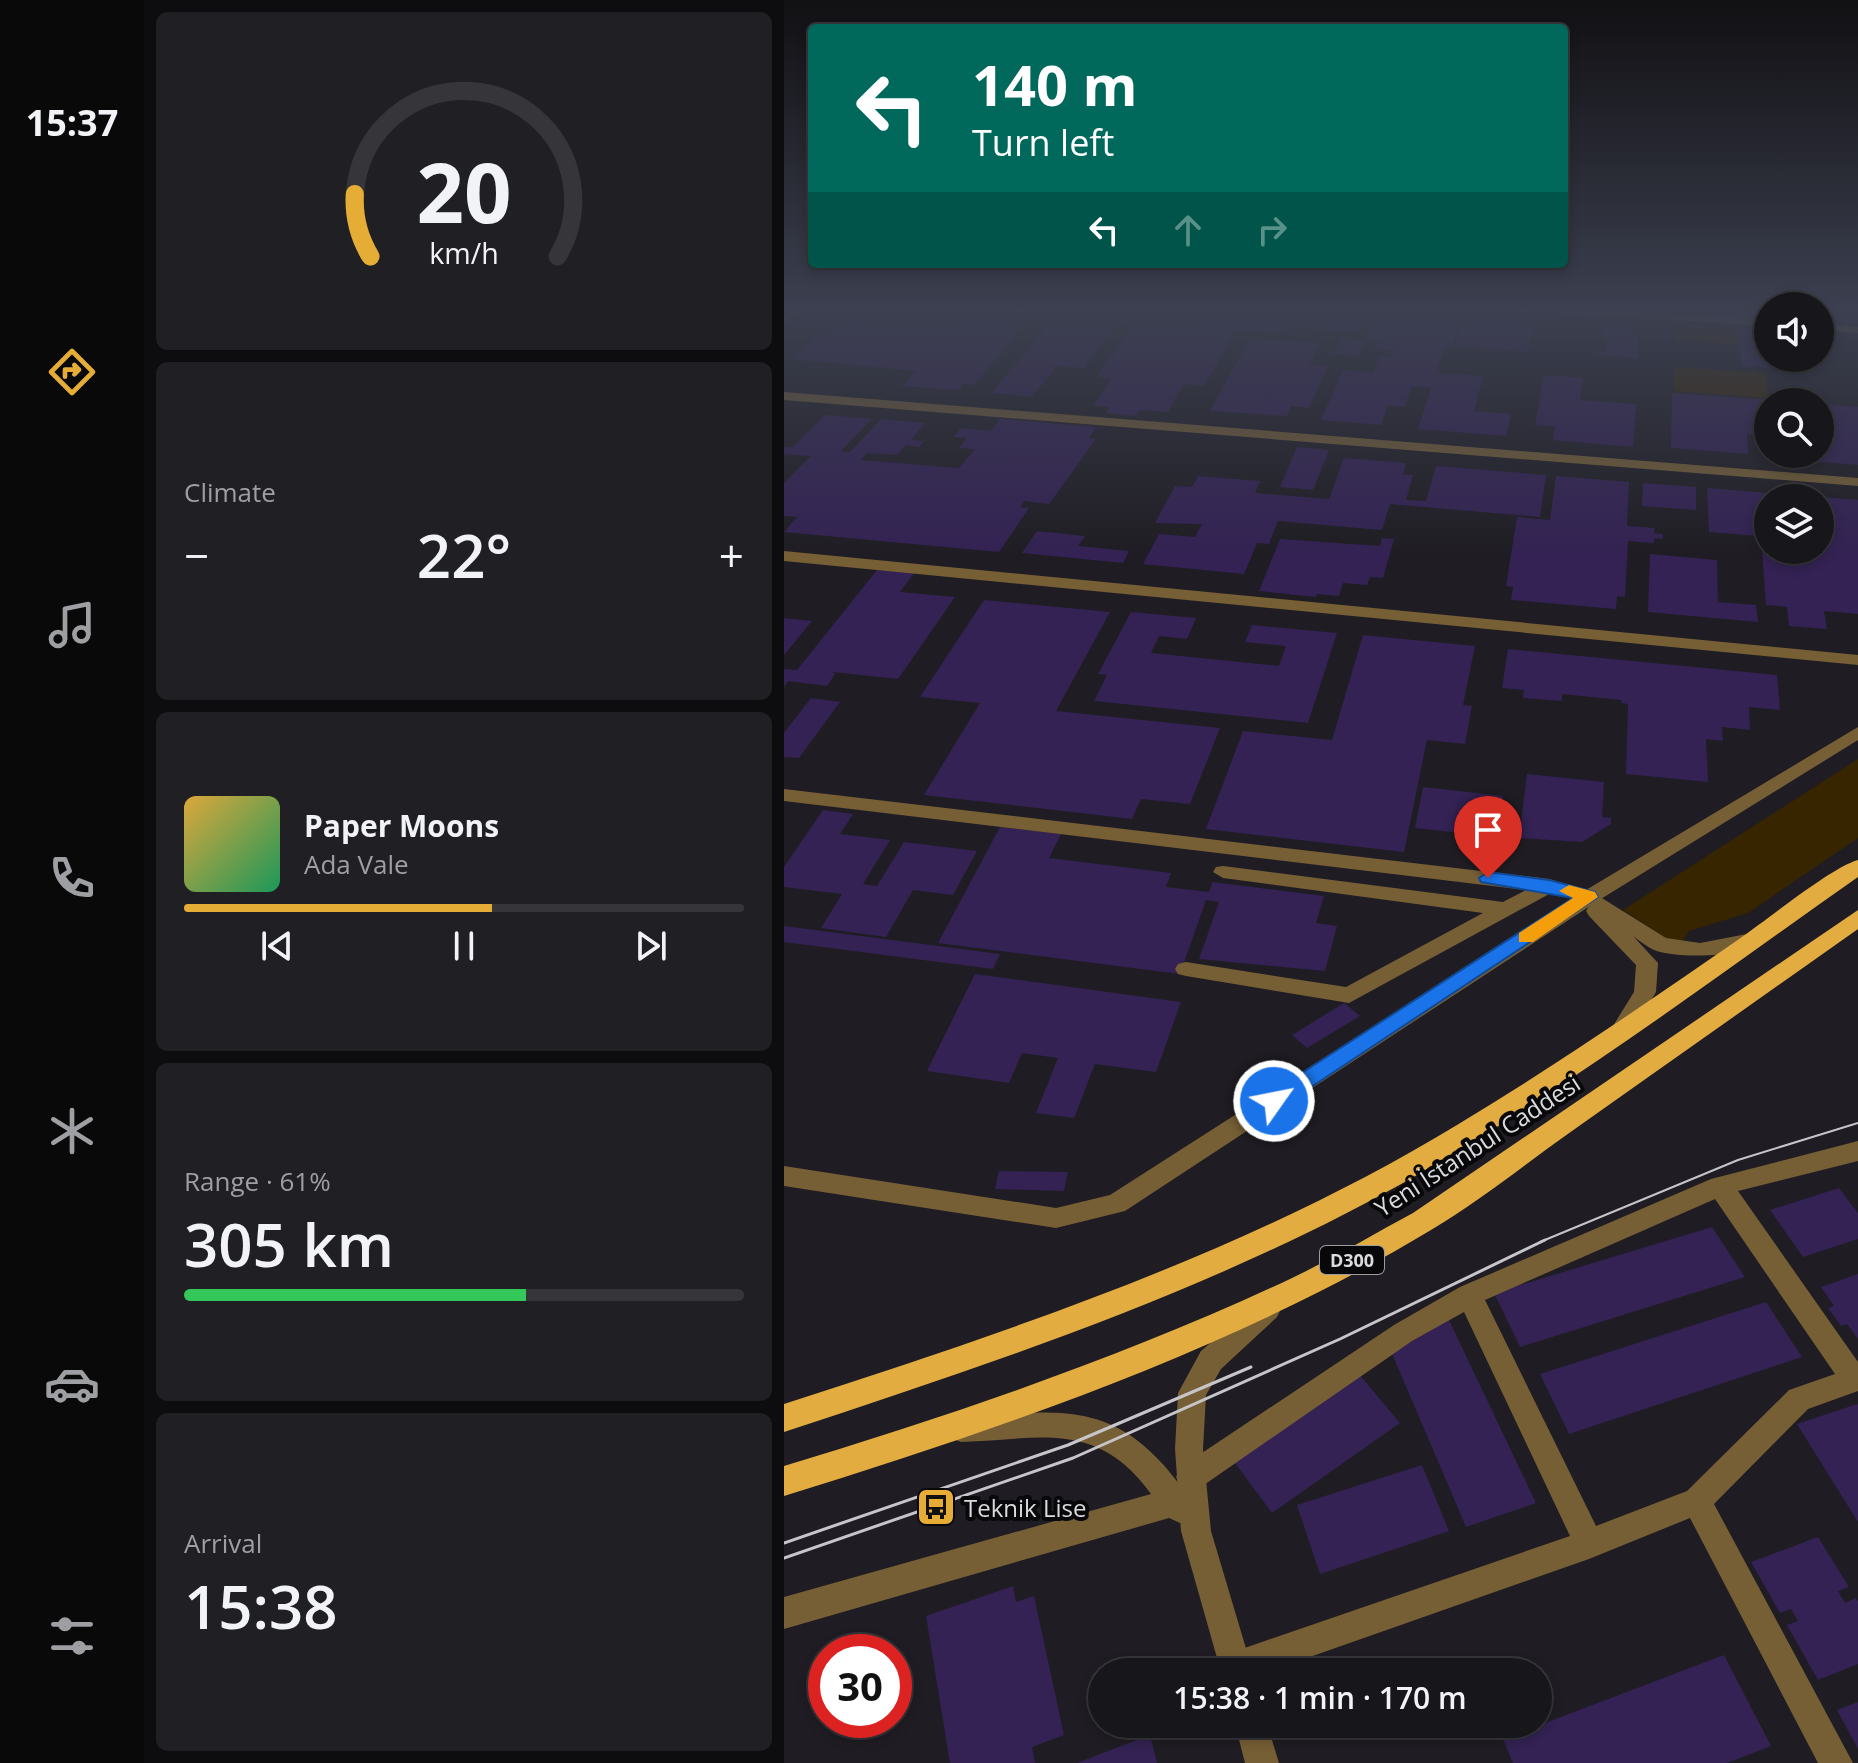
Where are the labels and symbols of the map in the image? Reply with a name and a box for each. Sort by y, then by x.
pin [1454,796,1522,878]
position arrow [1232,1059,1316,1143]
street label: Yeni İstanbul Caddesi [1368,1066,1586,1224]
road number: D300 [1320,1246,1384,1274]
bus stop icon: Teknik Lise [915,1486,957,1528]
place label: Teknik Lise [964,1491,1086,1524]
speed limit sign: 30 [808,1634,912,1738]

